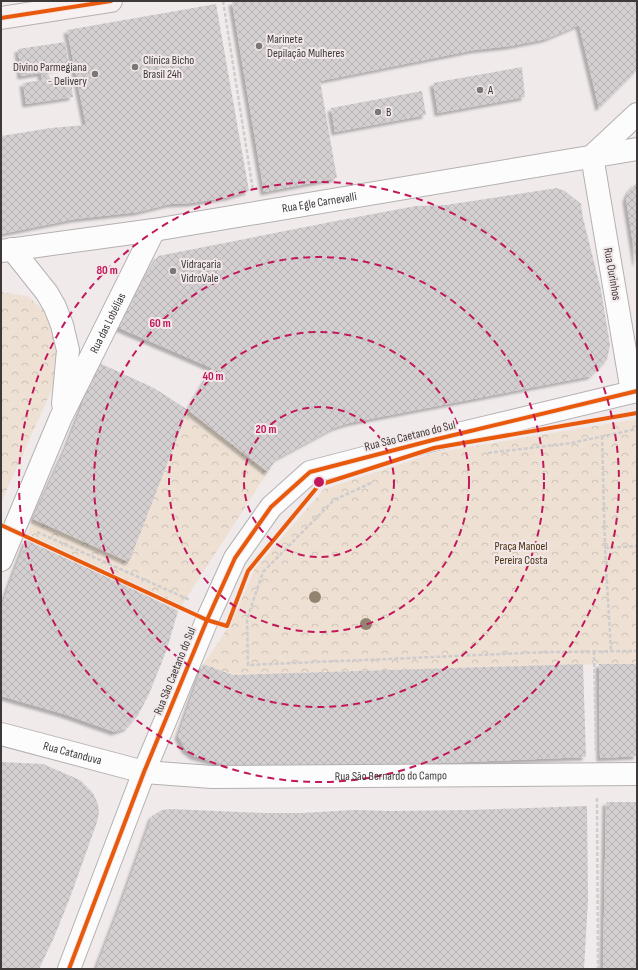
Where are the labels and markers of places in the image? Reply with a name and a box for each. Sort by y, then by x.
place label: Marinete Depilação Mulheres [267,32,345,61]
marker: Marinete Depilação Mulheres [254,41,264,51]
place label: Clínica Bicho Brasil 24h [143,53,194,82]
place label: Divino Parmegiana - Delivery [13,60,87,89]
marker: Clínica Bicho Brasil 24h [130,62,140,72]
marker: Divino Parmegiana - Delivery [90,69,100,79]
place label: A [487,83,494,98]
marker: A [475,85,485,95]
place label: B [386,105,391,120]
marker: B [373,107,383,117]
place label: Vidraçaria VidroVale [181,257,221,286]
marker: Vidraçaria VidroVale [168,266,178,276]
centre of rings [312,475,326,489]

